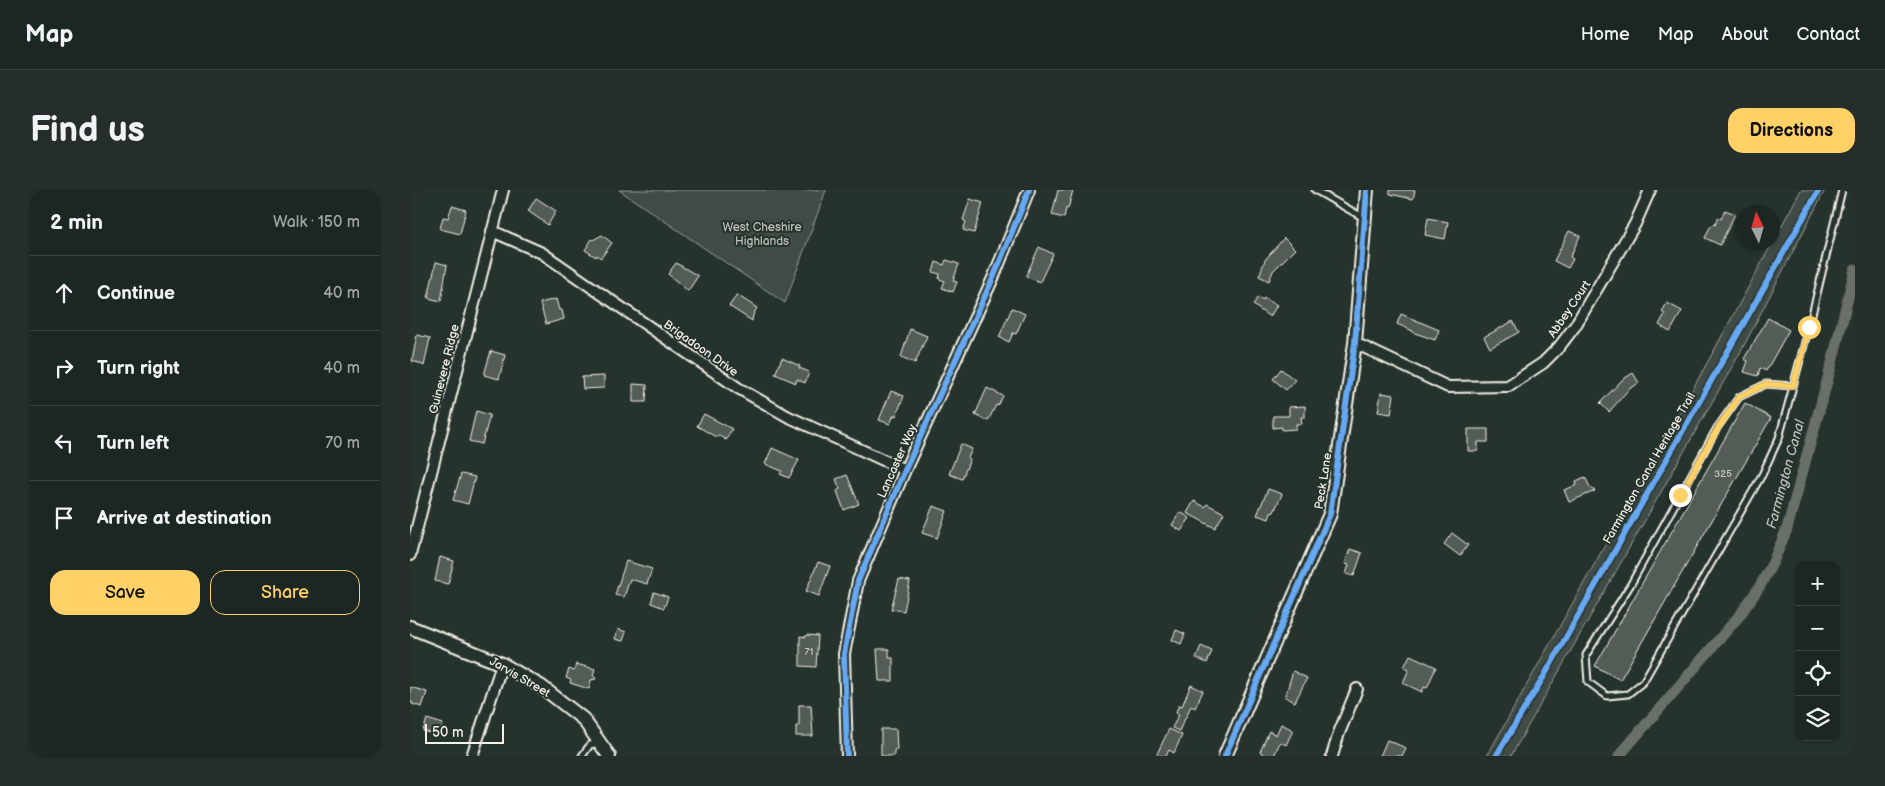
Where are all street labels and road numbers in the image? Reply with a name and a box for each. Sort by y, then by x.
street label: Abbey Court [1545,278,1594,341]
street label: Brigadoon Drive [660,317,741,380]
street label: Guinevere Ridge [426,323,463,415]
street label: Farmington Canal Heritage Trail [1600,390,1699,547]
street label: Lancaster Way [874,421,921,500]
street label: Peck Lane [1312,452,1335,510]
street label: Jarvis Street [487,654,553,701]

